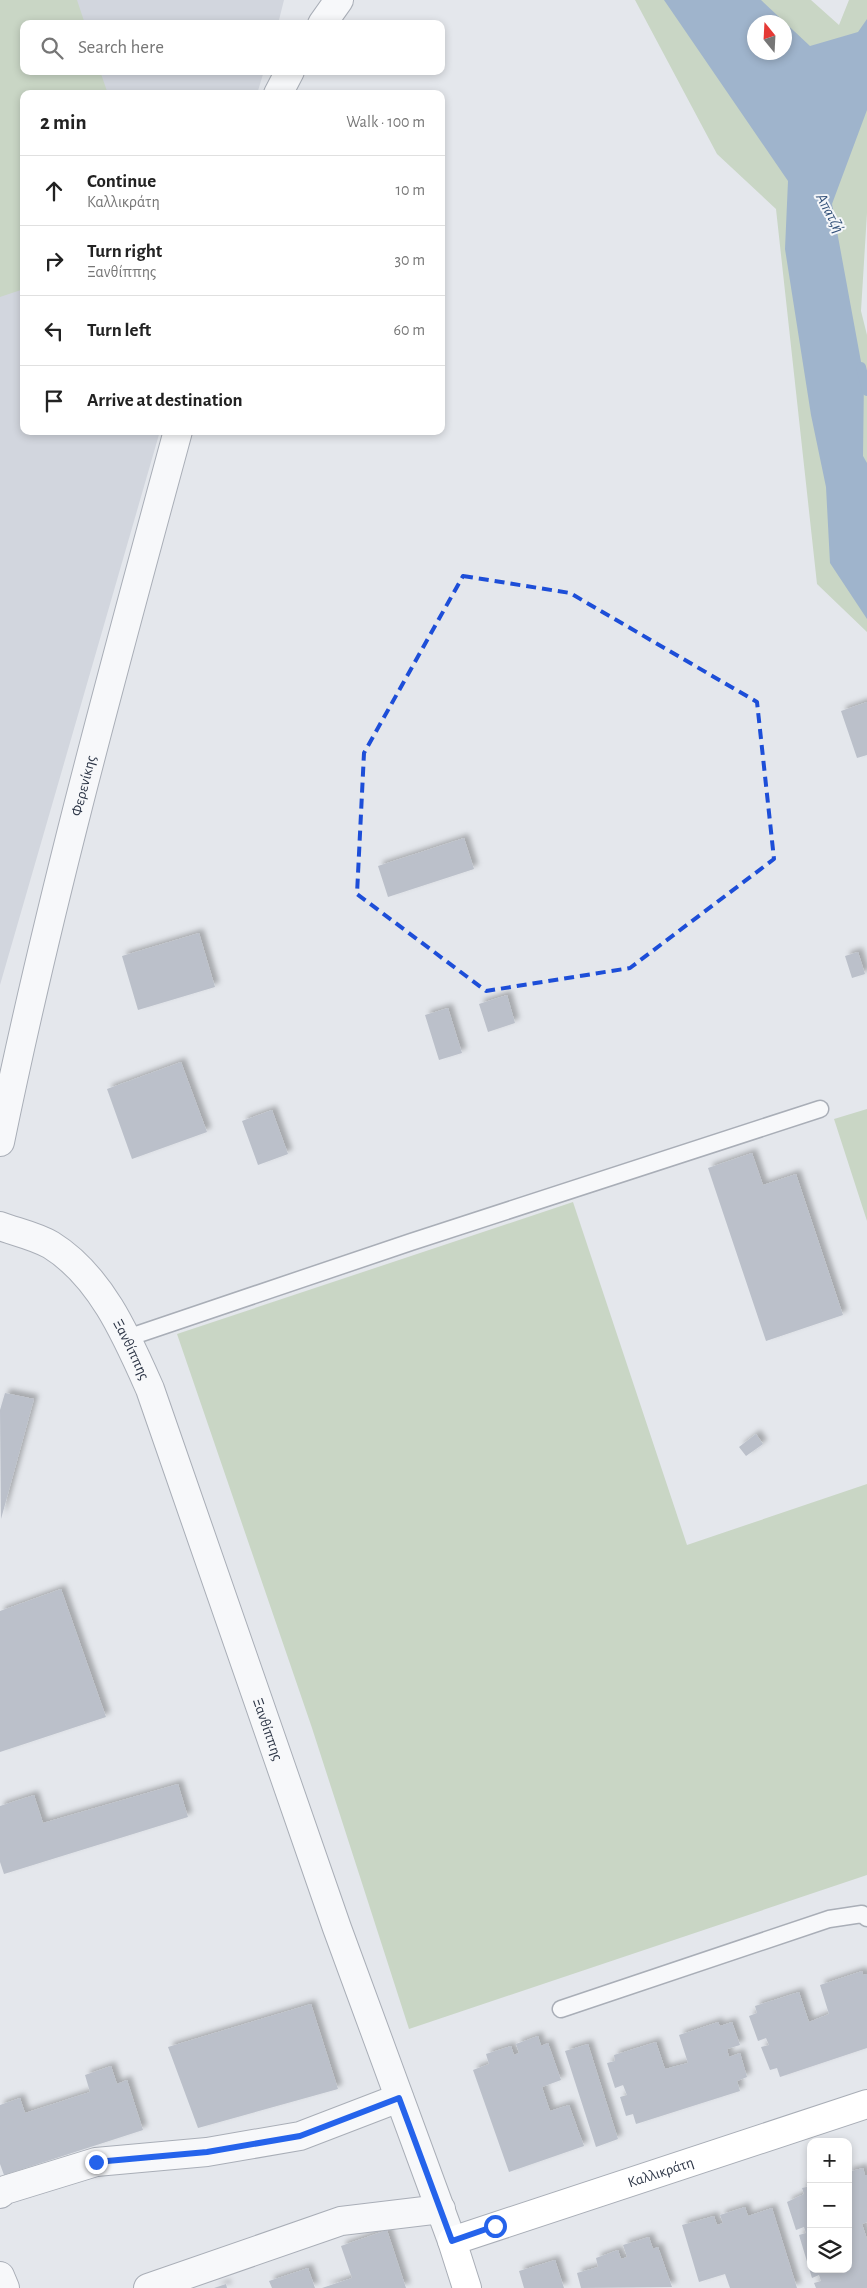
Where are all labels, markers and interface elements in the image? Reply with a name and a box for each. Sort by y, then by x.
north arrow [747,15,792,60]
search box [20,20,445,75]
icon: search [38,34,66,62]
text: Search here [78,38,164,57]
text: 2 min [40,112,87,133]
text: Walk · 100 m [346,114,425,130]
text: Continue [87,172,156,191]
icon: ahead [40,177,68,205]
text: 10 m [396,182,425,198]
water label: Απατζή [812,190,847,236]
text: Καλλικράτη [87,194,160,210]
text: Turn right [87,242,162,261]
icon: right [40,247,68,275]
text: 30 m [395,252,425,268]
text: Ξανθίππης [87,264,156,280]
icon: left [40,317,68,345]
text: Turn left [87,321,151,340]
text: 60 m [394,322,425,338]
icon: arrive [40,387,68,415]
text: Arrive at destination [87,391,243,410]
street label: Φερενίκης [68,753,98,818]
street label: Ξανθίππης [110,1316,152,1382]
street label: Ξανθίππης [250,1696,286,1762]
map controls [807,2138,852,2273]
button: + [807,2138,852,2183]
route end [85,2151,108,2174]
street label: Καλλικράτη [626,2154,695,2190]
button: − [807,2183,852,2228]
route start [484,2215,507,2238]
button: layers [807,2228,852,2273]

